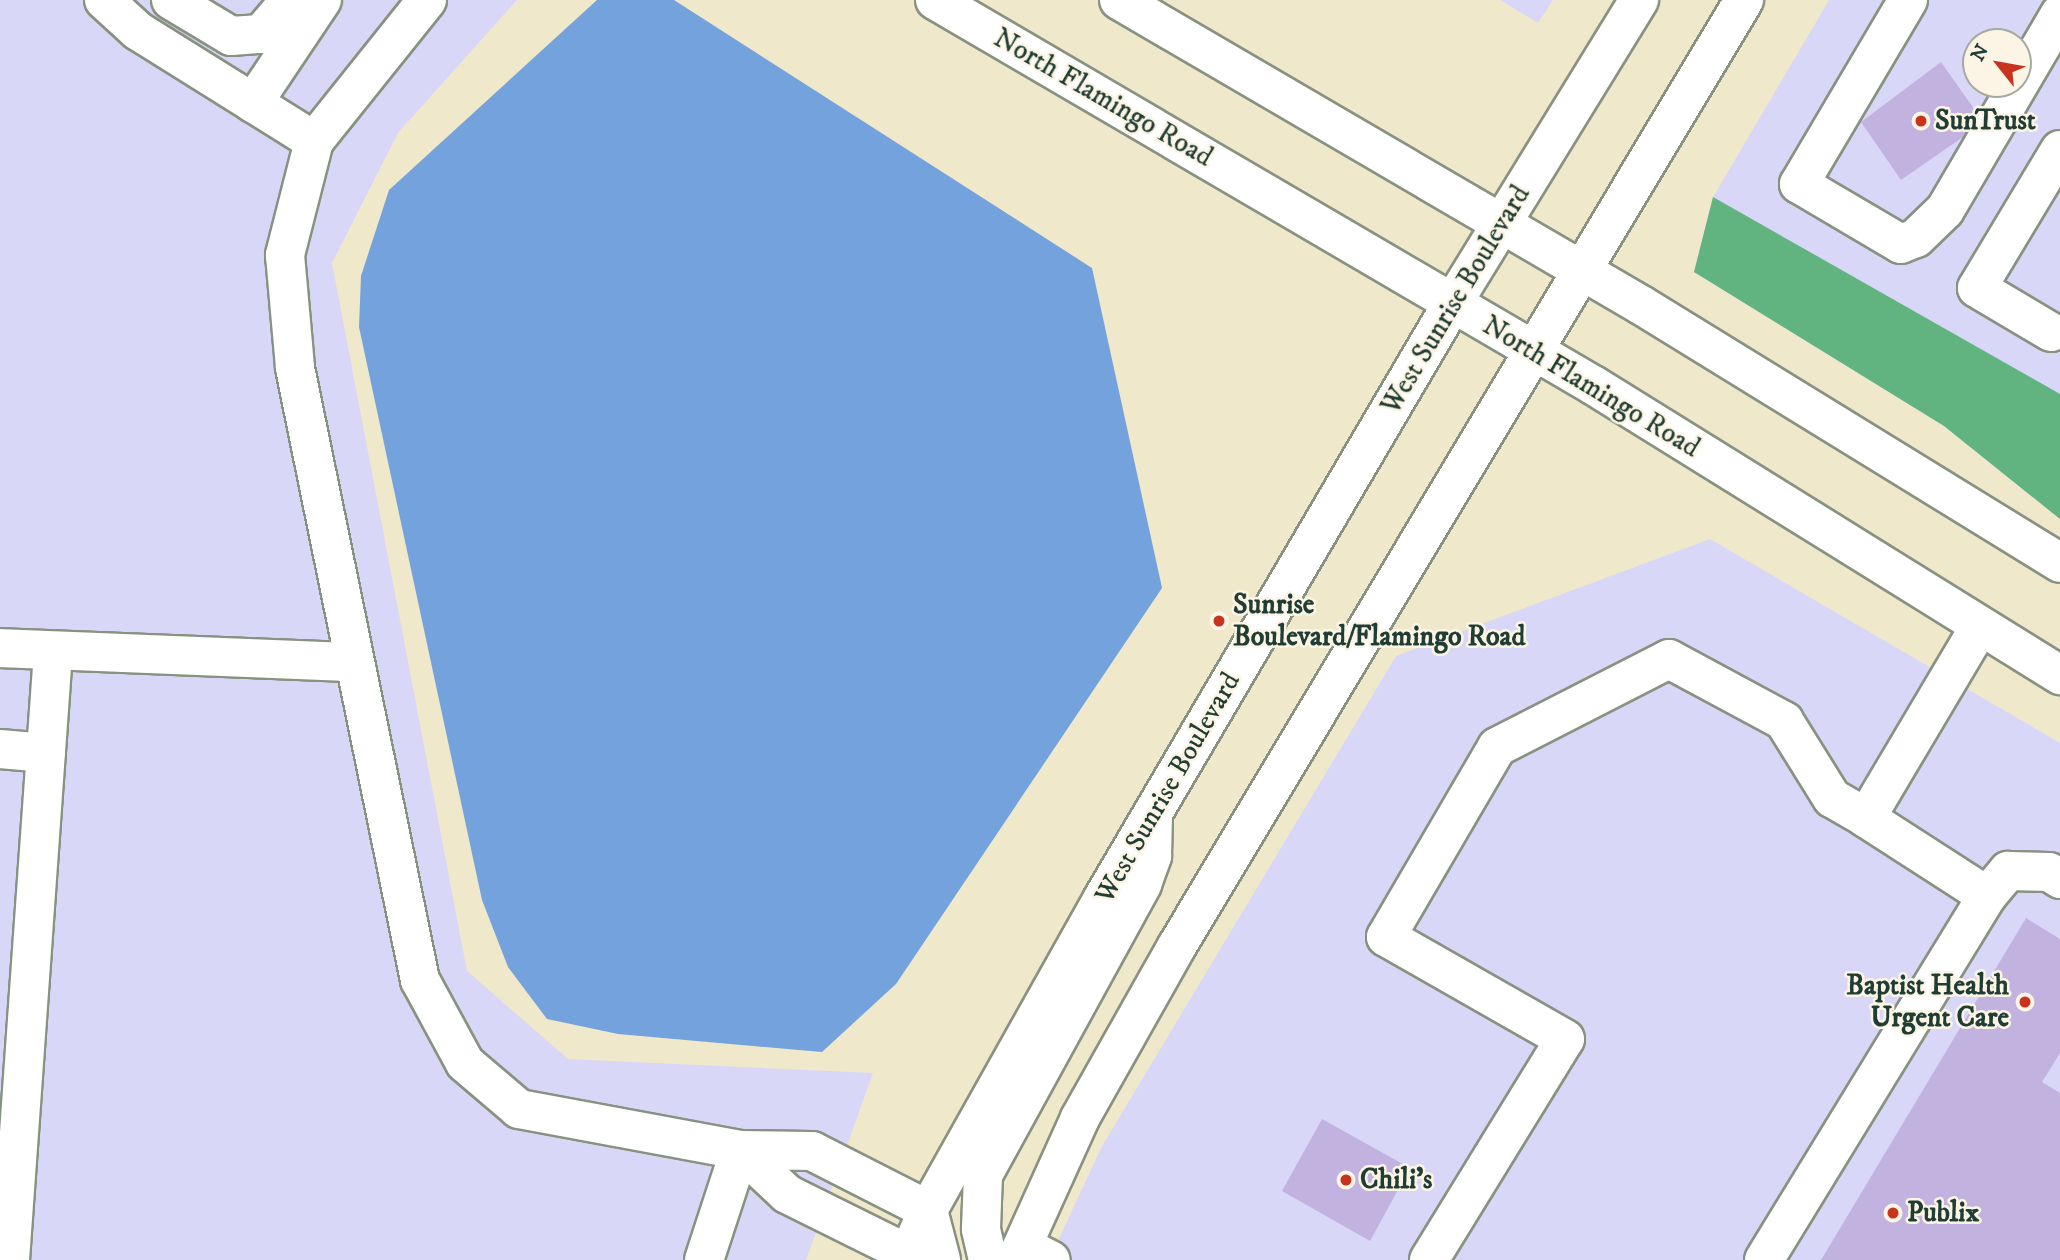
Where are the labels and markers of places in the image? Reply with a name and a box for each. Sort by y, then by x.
place label: SunTrust [1935,104,2036,138]
marker: SunTrust [1913,113,1929,129]
place label: Sunrise Boulevard/Flamingo Road [1233,588,1525,654]
marker: Sunrise Boulevard/Flamingo Road [1211,613,1227,629]
place label: Baptist Health Urgent Care [1846,969,2009,1035]
marker: Baptist Health Urgent Care [2015,992,2035,1012]
place label: Chili's [1360,1163,1432,1197]
marker: Chili's [1338,1172,1354,1188]
place label: Publix [1907,1196,1979,1230]
marker: Publix [1885,1205,1901,1221]

